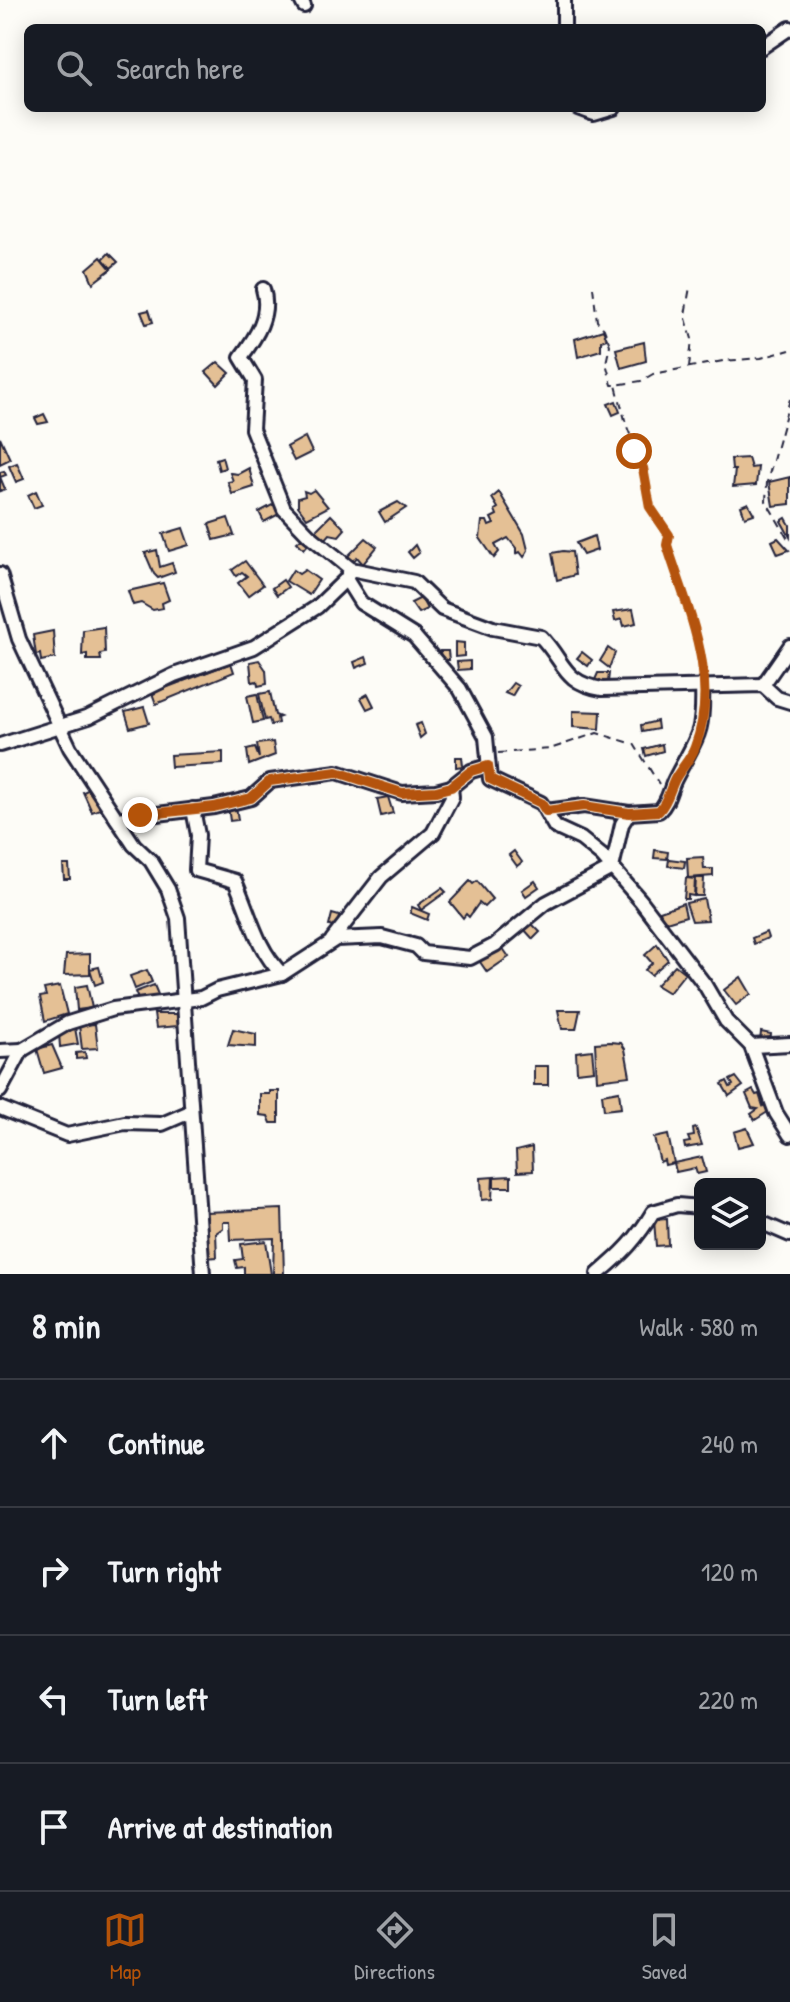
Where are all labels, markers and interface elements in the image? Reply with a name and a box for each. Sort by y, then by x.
search box [24,24,766,112]
icon: search [52,46,96,90]
text: Search here [116,48,244,88]
route start [616,433,652,469]
route end [122,797,158,833]
map controls [694,1178,766,1250]
button: layers [694,1178,766,1250]
text: 8 min [32,1303,101,1349]
text: Walk · 580 m [639,1309,758,1344]
icon: ahead [32,1421,76,1465]
text: Continue [108,1423,205,1463]
text: 240 m [701,1426,758,1461]
icon: right [32,1549,76,1593]
text: Turn right [108,1551,221,1591]
text: 120 m [701,1554,758,1589]
icon: left [32,1677,76,1721]
text: Turn left [108,1679,207,1719]
text: 220 m [698,1682,758,1717]
icon: arrive [32,1805,76,1849]
text: Arrive at destination [108,1807,333,1847]
tab: Map [103,1908,147,1986]
tab: Directions [354,1908,435,1986]
tab: Saved [642,1908,687,1986]

